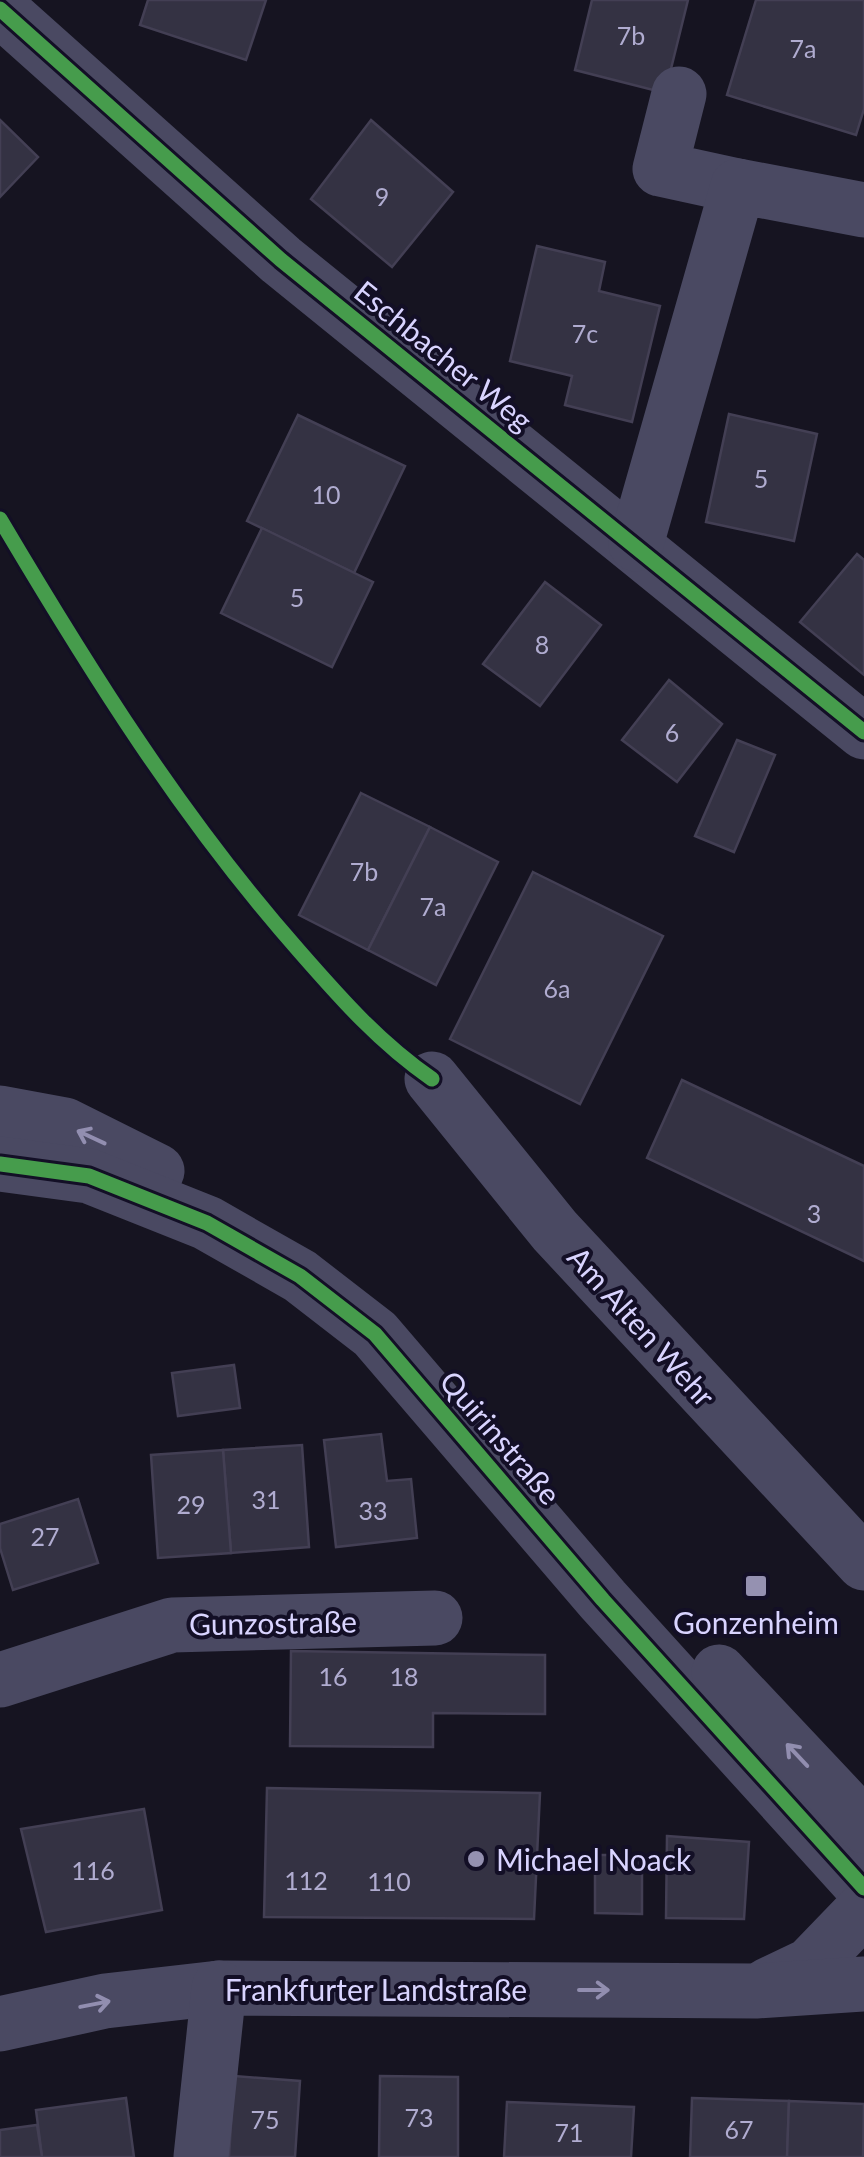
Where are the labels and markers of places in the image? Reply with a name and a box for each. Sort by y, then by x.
marker: Gonzenheim [743,1573,769,1599]
place label: Gonzenheim [673,1604,839,1640]
place label: Michael Noack [496,1841,692,1877]
marker: Michael Noack [465,1848,487,1870]

